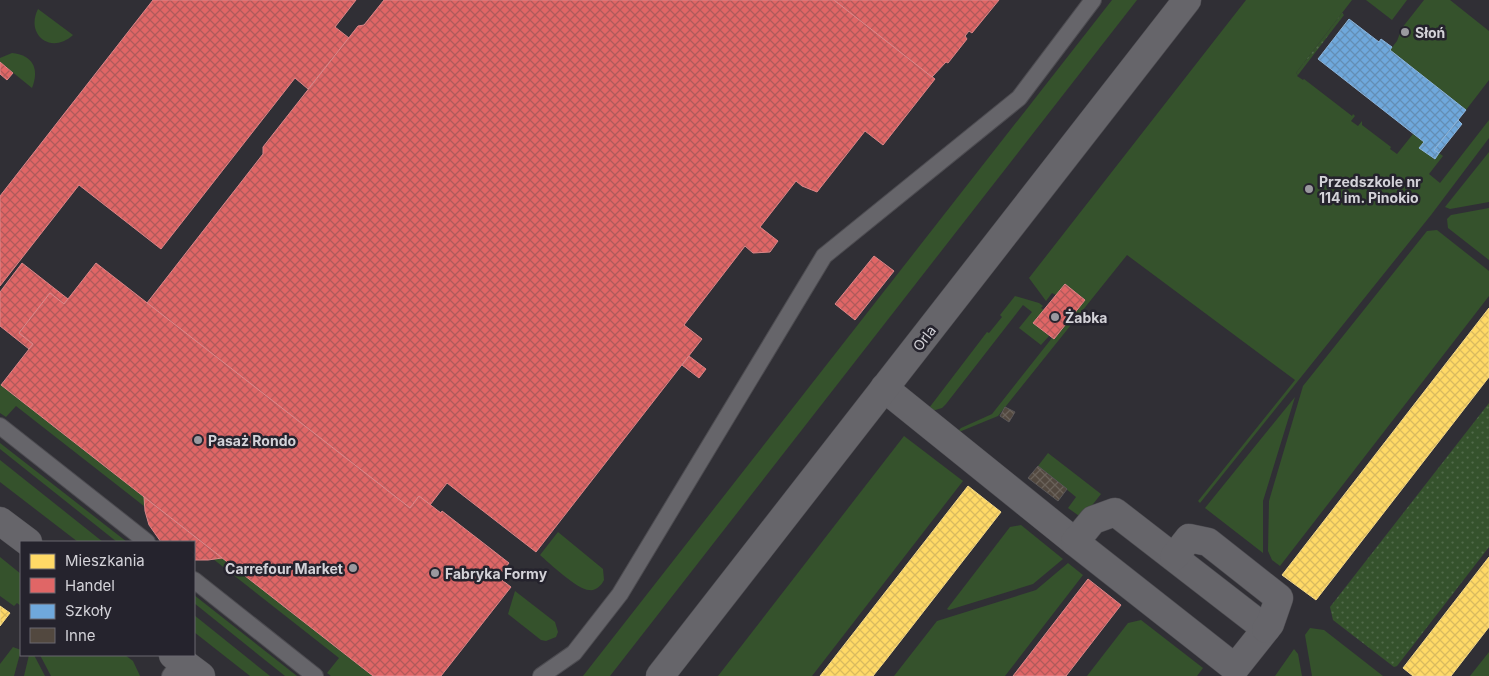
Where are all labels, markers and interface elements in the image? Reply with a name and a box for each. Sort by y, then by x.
place label: Słoń [1415,24,1445,41]
marker: Słoń [1399,26,1411,38]
place label: Przedszkole nr 114 im. Pinokio [1319,173,1421,206]
marker: Przedszkole nr 114 im. Pinokio [1303,183,1315,195]
place label: Żabka [1065,308,1108,326]
marker: Żabka [1049,311,1061,323]
street label: Orla [909,322,939,354]
place label: Pasaż Rondo [208,432,296,449]
marker: Pasaż Rondo [192,434,204,446]
legend [20,541,195,656]
text: Mieszkania [65,551,145,570]
place label: Carrefour Market [225,560,343,577]
marker: Carrefour Market [347,562,359,574]
place label: Fabryka Formy [445,565,548,582]
marker: Fabryka Formy [429,567,441,579]
text: Handel [65,576,115,595]
text: Szkoły [65,601,113,620]
text: Inne [65,626,96,645]

